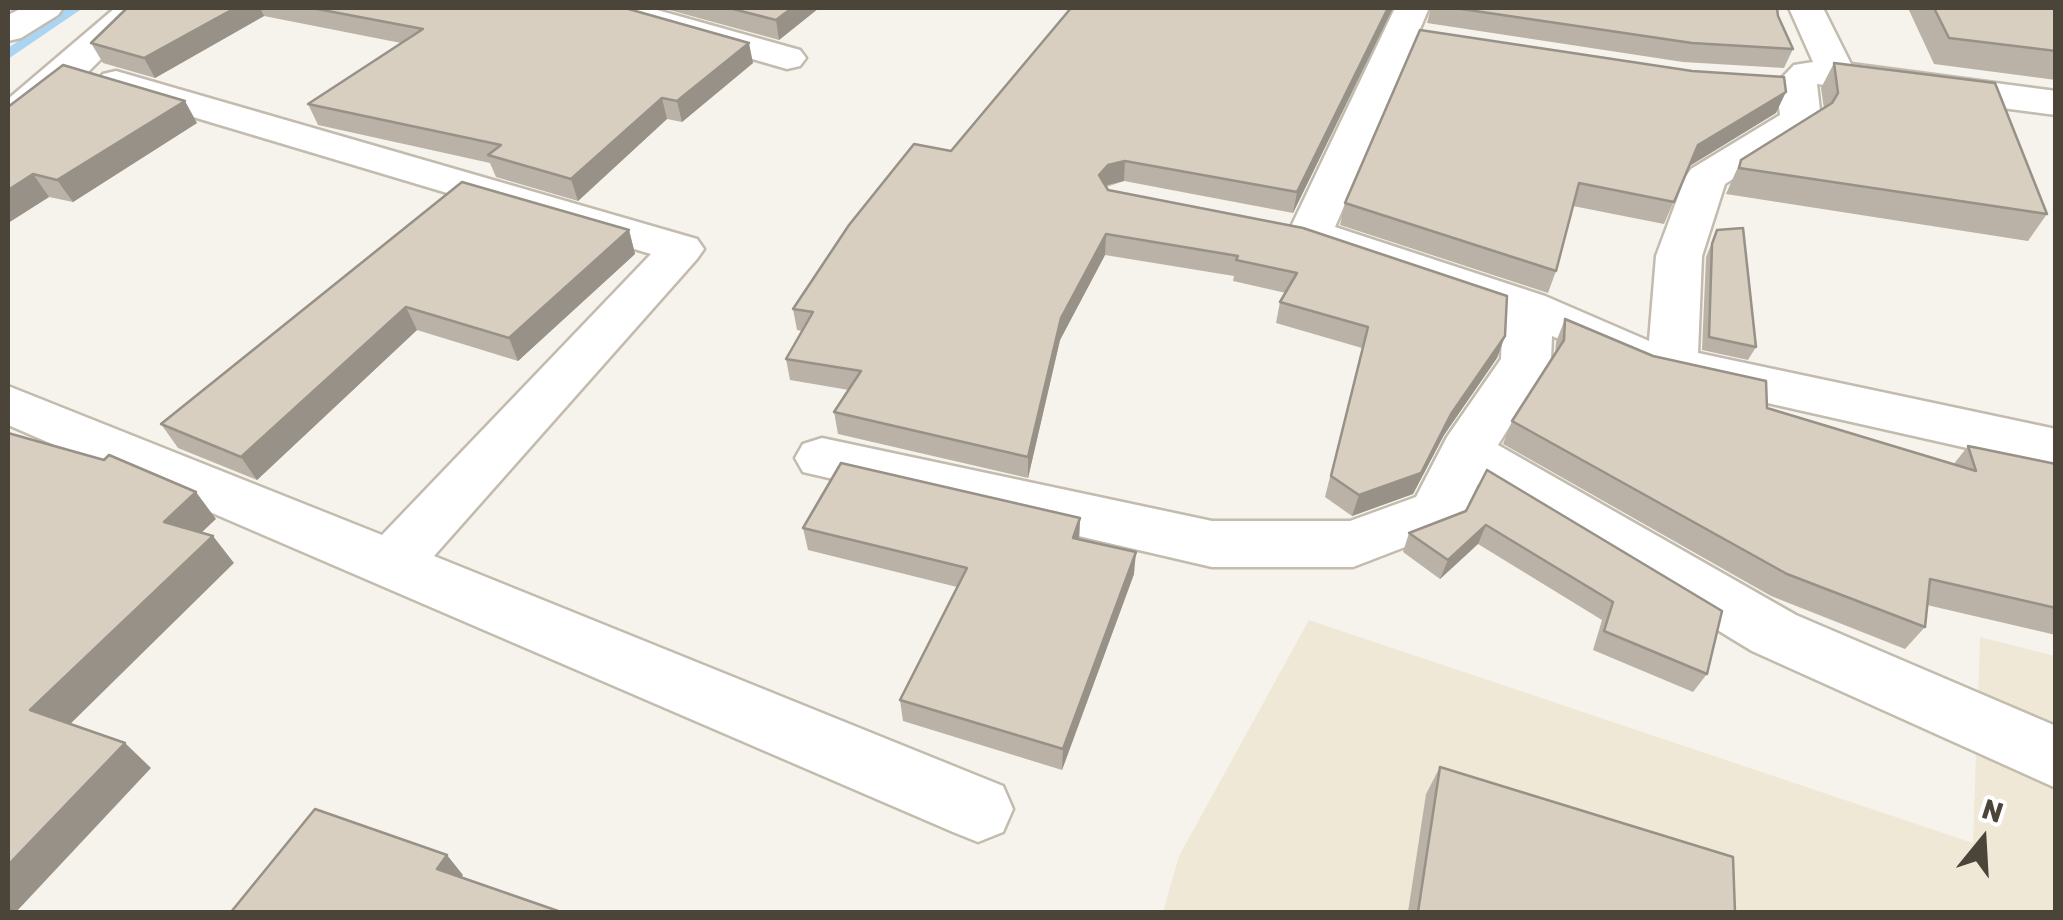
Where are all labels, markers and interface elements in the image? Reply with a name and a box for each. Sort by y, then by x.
north arrow [1933,790,2033,890]
text: N [1978,792,2007,830]

